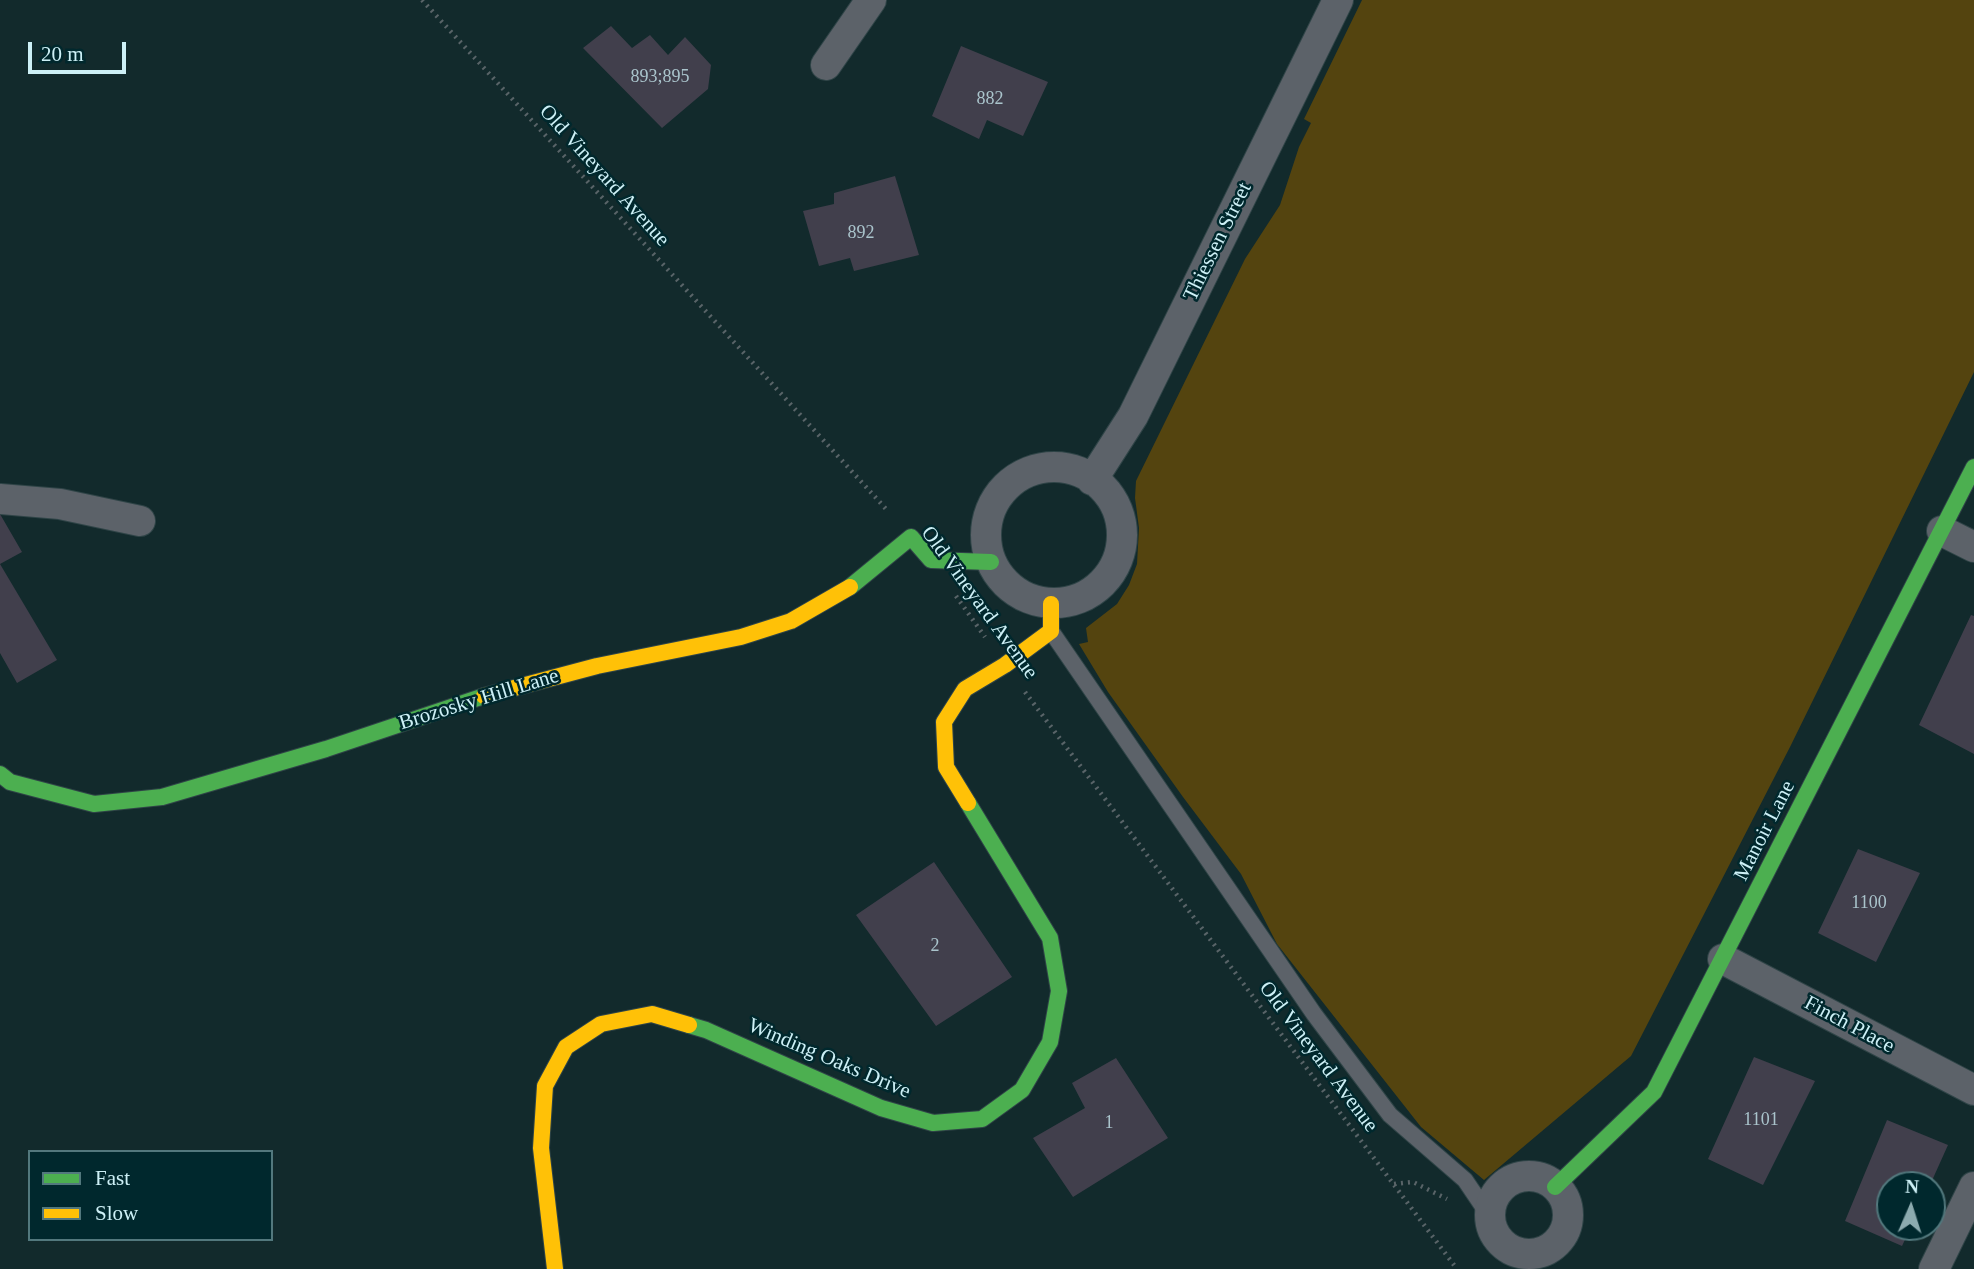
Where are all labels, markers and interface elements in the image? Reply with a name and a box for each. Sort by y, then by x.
scale bar [32,28,130,72]
text: 20 m [41,42,84,66]
house number: 893;895 [630,66,690,88]
house number: 882 [976,88,1003,110]
street label: Old Vineyard Avenue [534,100,674,252]
street label: Thiessen Street [1178,179,1258,305]
house number: 892 [848,222,874,244]
street label: Old Vineyard Avenue [915,522,1043,684]
street label: Brozosky Hill Lane [396,664,562,736]
street label: Manoir Lane [1729,777,1801,885]
house number: 1100 [1851,892,1887,914]
house number: 2 [931,935,940,957]
street label: Old Vineyard Avenue [1253,976,1383,1138]
street label: Finch Place [1800,991,1898,1059]
street label: Winding Oaks Drive [744,1013,914,1105]
house number: 1101 [1743,1109,1779,1131]
house number: 1 [1104,1112,1114,1134]
legend [28,1150,273,1241]
text: Fast [95,1166,130,1190]
north arrow [1876,1171,1946,1241]
text: N [1905,1176,1919,1197]
text: Slow [95,1201,138,1225]

